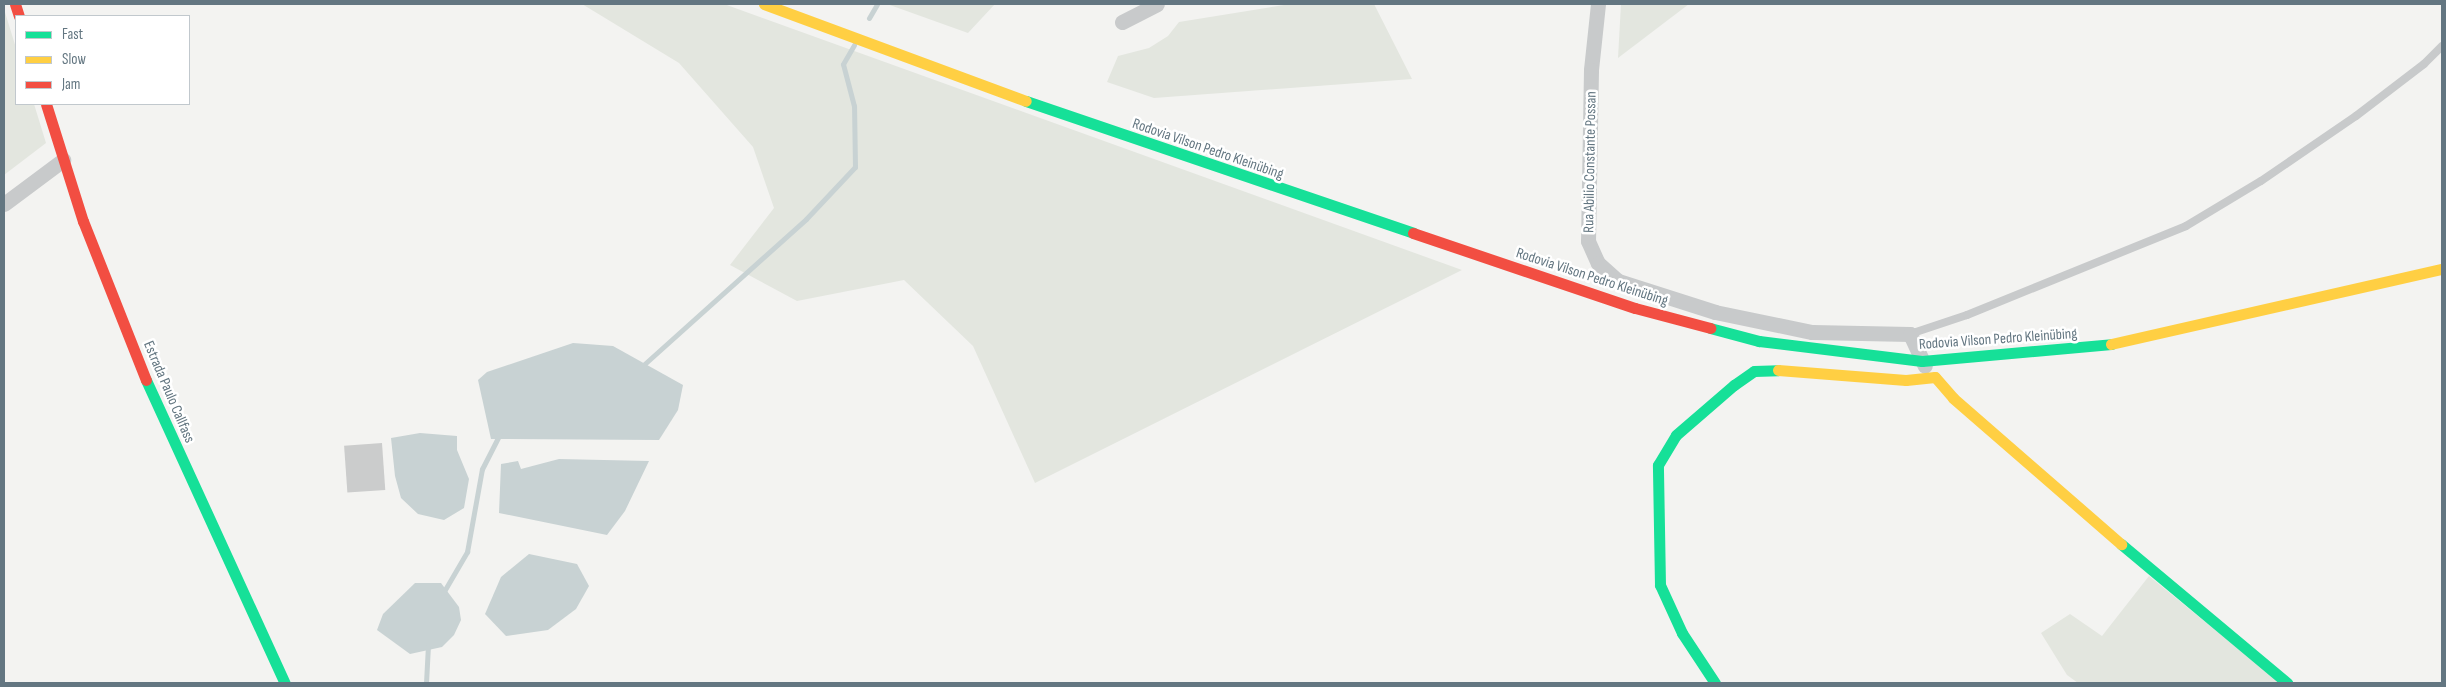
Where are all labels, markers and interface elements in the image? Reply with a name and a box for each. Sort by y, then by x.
legend [15,15,190,105]
text: Fast [62,25,83,44]
text: Slow [62,50,86,69]
text: Jam [62,75,80,94]
street label: Rua Abilio Constante Possan [1580,91,1600,233]
street label: Rodovia Vilson Pedro Kleinübing [1130,115,1286,183]
street label: Rodovia Vilson Pedro Kleinübing [1514,244,1670,310]
street label: Rodovia Vilson Pedro Kleinübing [1918,324,2078,354]
street label: Estrada Paulo Callfass [139,338,199,446]

